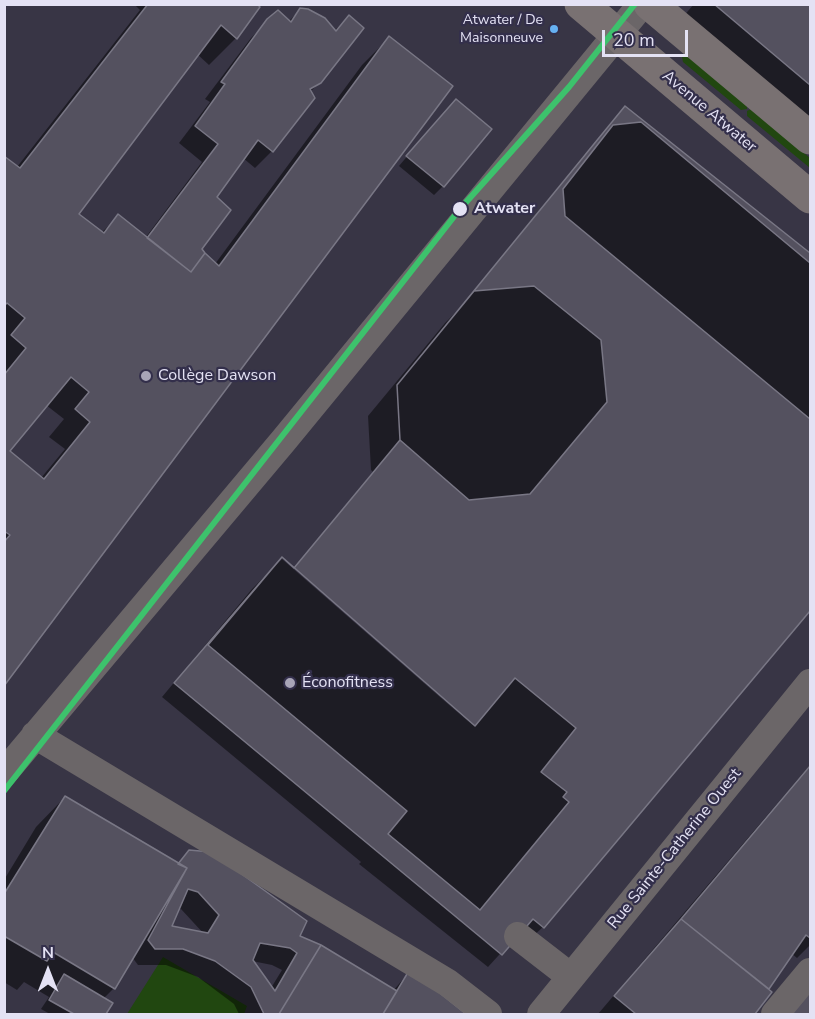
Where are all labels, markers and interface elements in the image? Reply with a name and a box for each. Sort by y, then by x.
place label: Atwater / De Maisonneuve [460,13,543,46]
scale bar [605,18,690,56]
marker: Atwater / De Maisonneuve [548,23,560,35]
text: 20 m [613,28,655,52]
street label: Avenue Atwater [658,67,760,157]
place label: Atwater [474,199,535,219]
marker: Atwater [451,200,469,218]
place label: Collège Dawson [158,366,276,386]
marker: Collège Dawson [139,369,153,383]
place label: Éconofitness [302,673,393,693]
marker: Éconofitness [283,676,297,690]
street label: Rue Sainte-Catherine Ouest [604,765,746,933]
north arrow [18,941,78,1001]
text: N [42,942,54,964]

